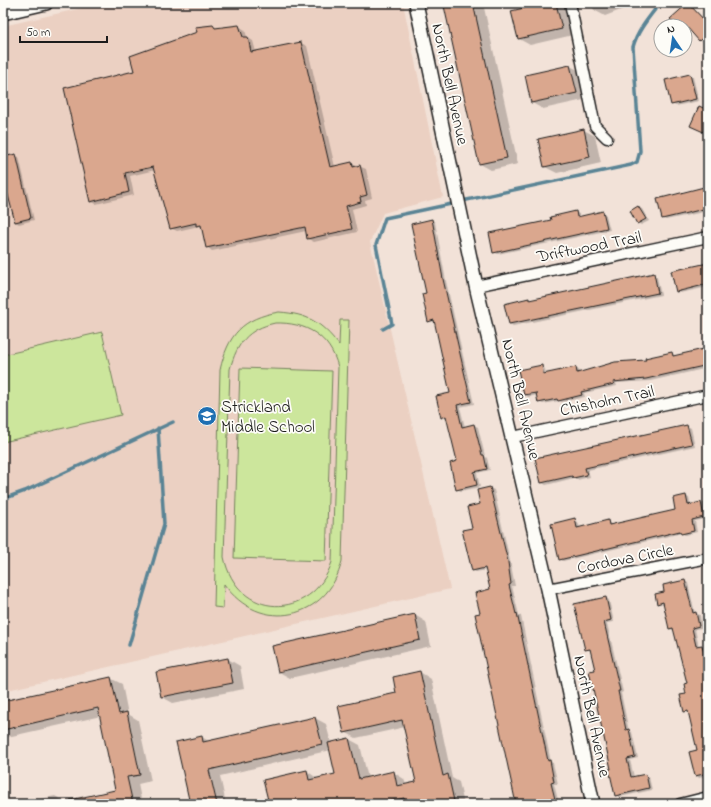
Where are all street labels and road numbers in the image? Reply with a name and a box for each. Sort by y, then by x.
street label: North Bell Avenue [424,21,475,148]
street label: Driftwood Trail [534,225,644,270]
street label: North Bell Avenue [494,336,547,463]
street label: Chisholm Trail [558,379,657,424]
street label: Cordova Circle [575,538,676,581]
street label: North Bell Avenue [566,653,617,780]

